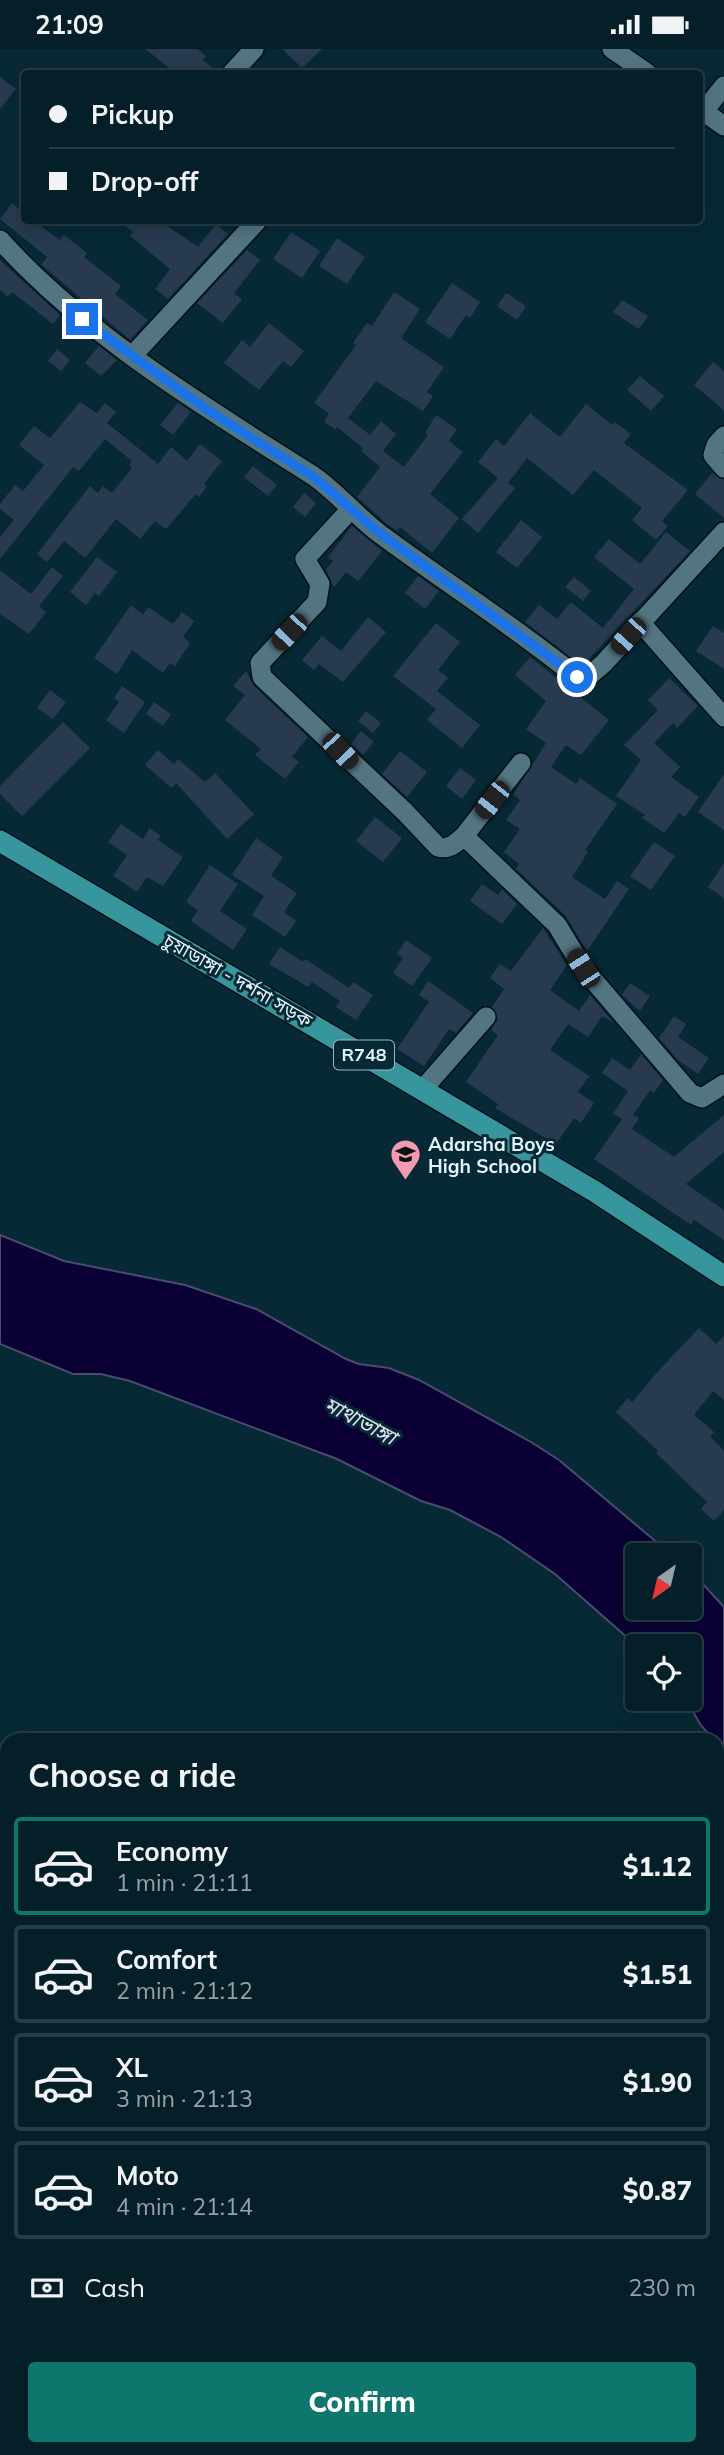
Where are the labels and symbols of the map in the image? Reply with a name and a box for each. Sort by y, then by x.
route end [66,303,98,335]
car [267,609,312,655]
car [607,613,650,659]
route start [561,661,593,693]
car [318,728,363,774]
car [471,777,514,823]
street label: চুয়াডাঙ্গা - দর্শনা সড়ক [158,927,317,1033]
car [563,945,604,991]
road number: R748 [334,1041,394,1070]
place label: Adarsha Boys High School [428,1132,555,1178]
school or university icon: Adarsha Boys High School [388,1138,422,1182]
water label: মাথাভাঙ্গা [320,1390,405,1452]
north arrow [625,1543,702,1621]

